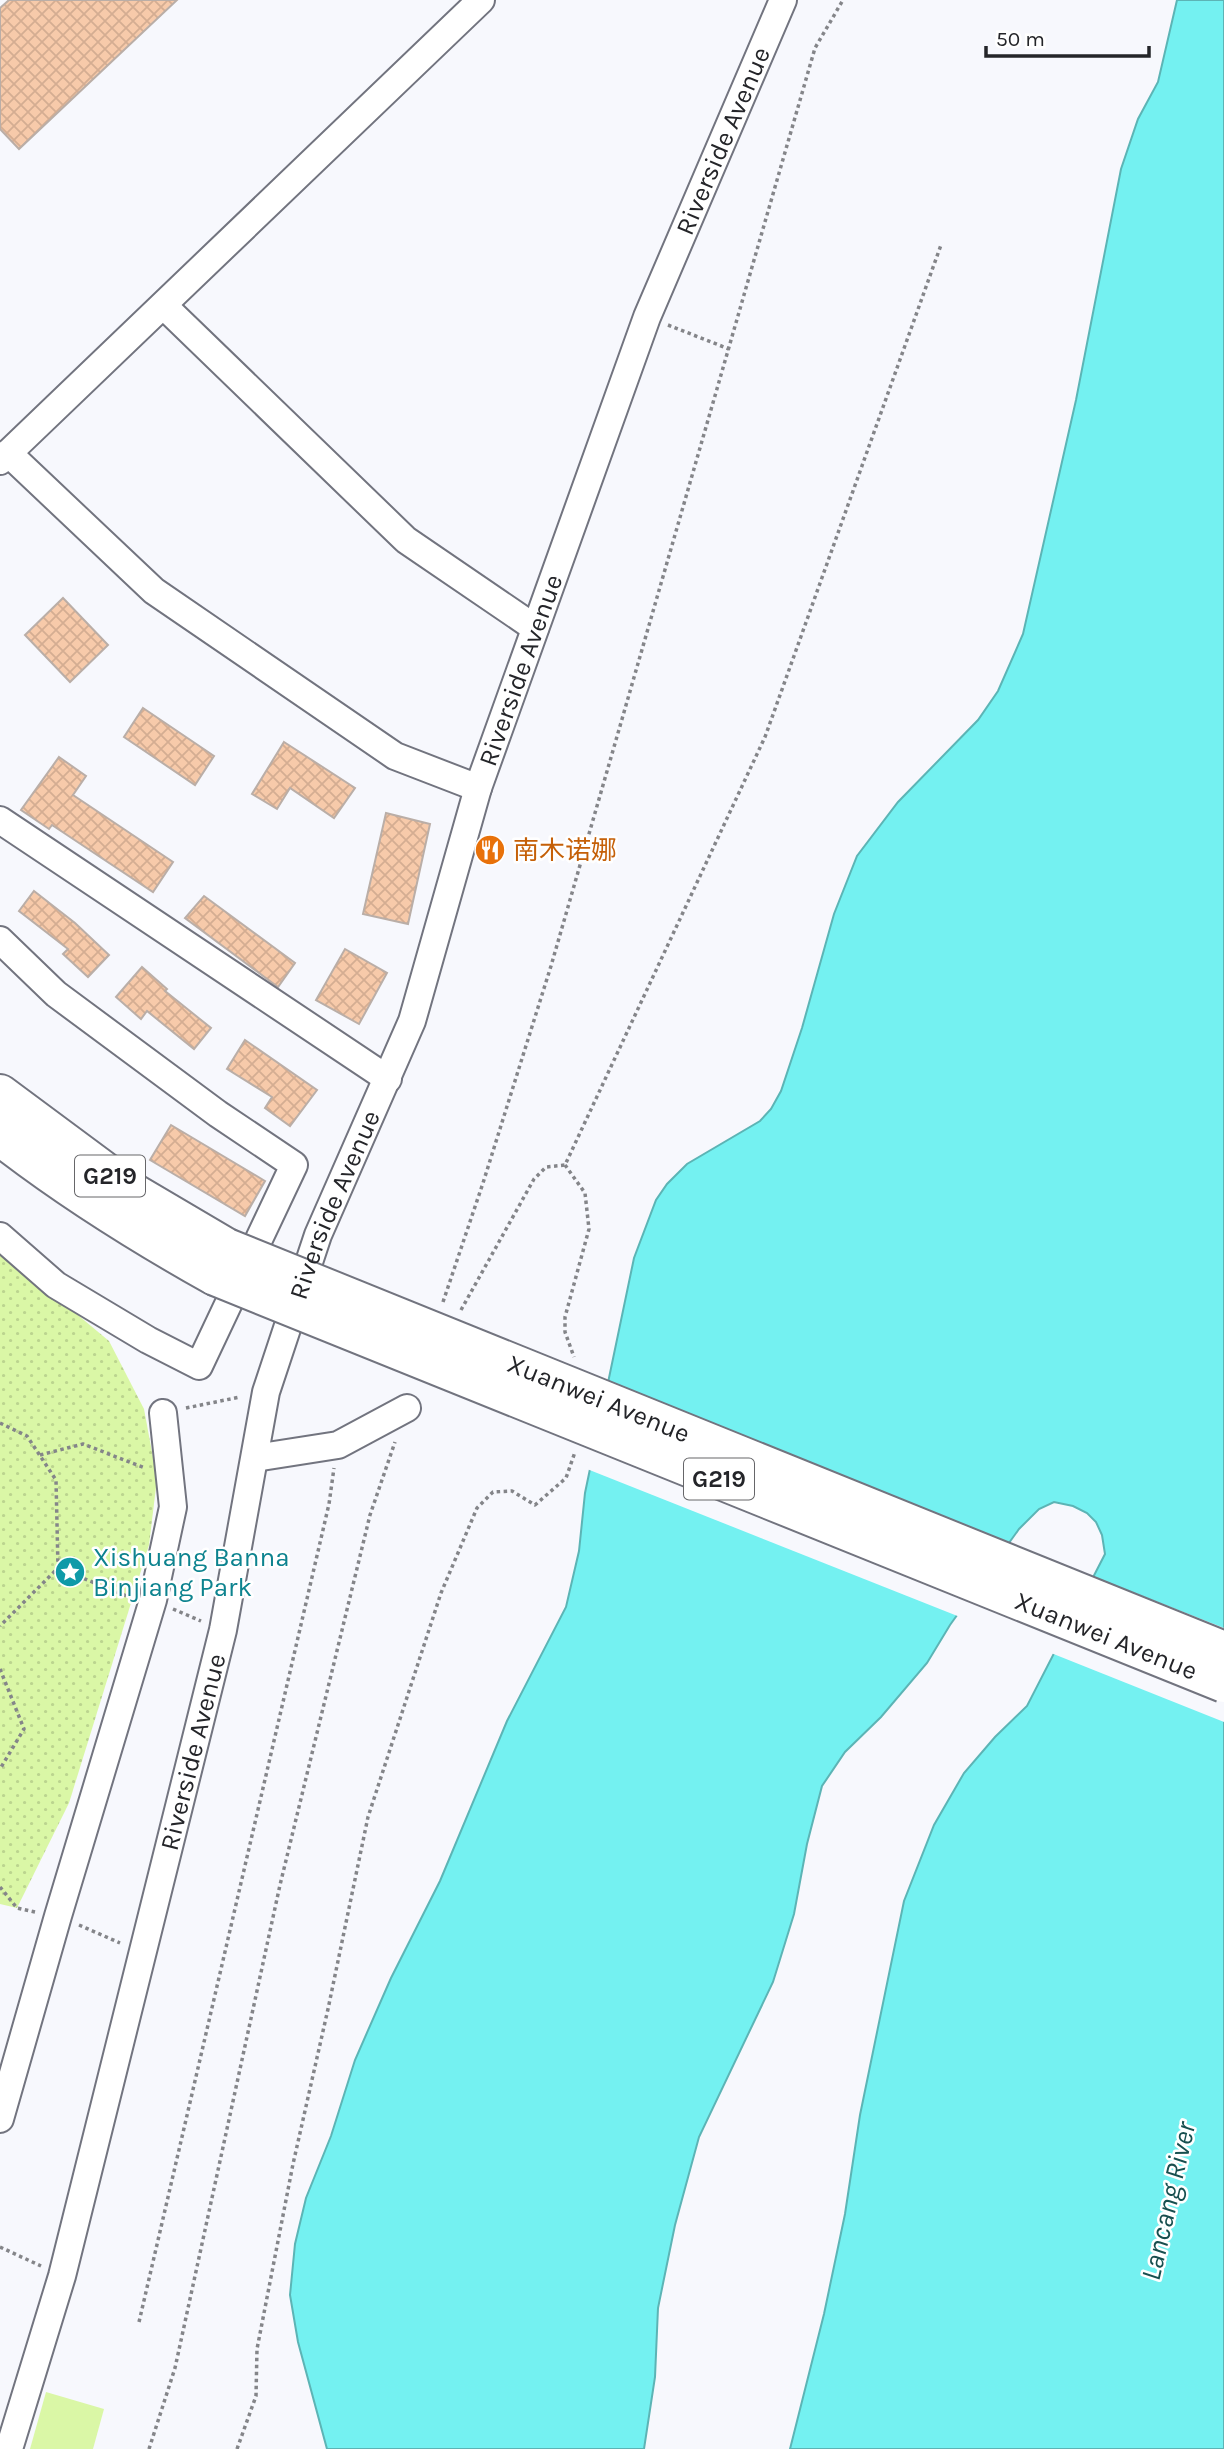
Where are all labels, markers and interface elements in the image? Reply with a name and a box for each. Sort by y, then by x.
scale bar [986,14,1149,58]
text: 50 m [996,27,1045,51]
street label: Riverside Avenue [669,42,777,239]
street label: Riverside Avenue [472,570,569,770]
restaurant icon: 南木诺娜 [473,833,507,867]
place label: 南木诺娜 [513,835,617,866]
street label: Riverside Avenue [282,1105,386,1303]
road number: G219 [75,1156,145,1196]
street label: Xuanwei Avenue [503,1348,695,1449]
road number: G219 [684,1458,754,1499]
place label: Xishuang Banna Binjiang Park [93,1542,290,1603]
place icon: Xishuang Banna Binjiang Park [53,1555,87,1589]
street label: Xuanwei Avenue [1010,1585,1202,1686]
street label: Riverside Avenue [153,1650,232,1853]
water label: Lancang River [1134,2117,1203,2284]

